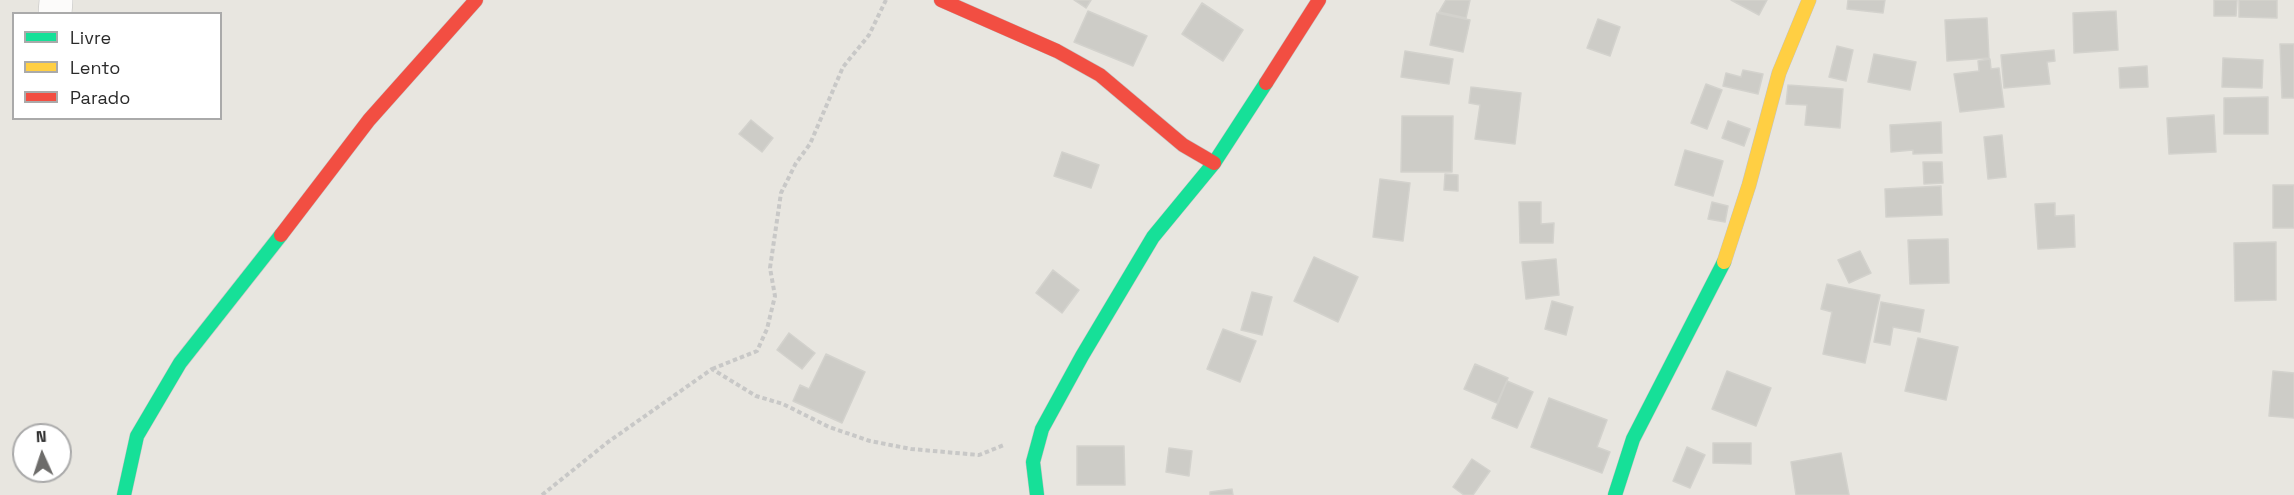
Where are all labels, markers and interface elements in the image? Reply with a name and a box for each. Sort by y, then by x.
legend [12,12,222,120]
text: Livre [70,26,111,49]
text: Lento [70,56,120,79]
text: Parado [70,86,130,109]
north arrow [12,423,72,483]
text: N [35,426,47,447]

